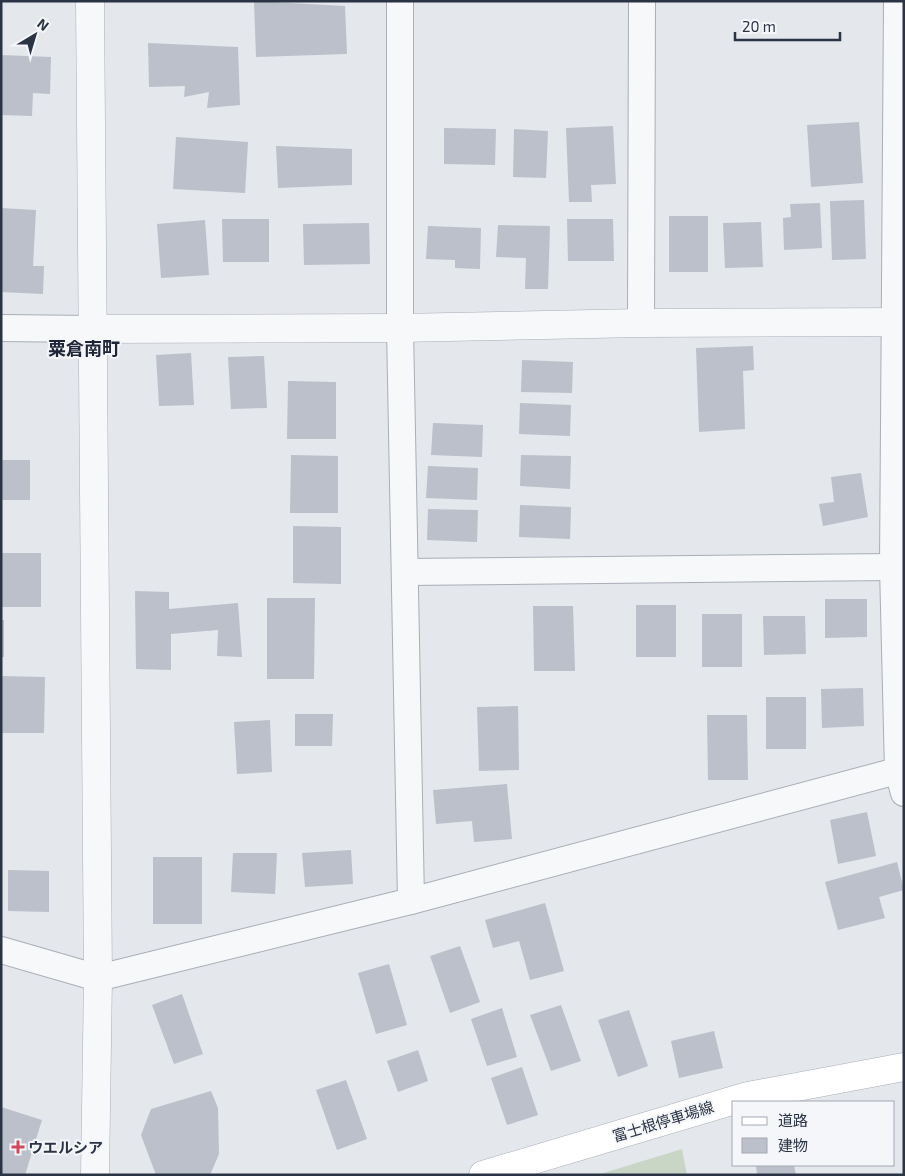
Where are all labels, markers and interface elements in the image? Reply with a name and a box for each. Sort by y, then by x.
north arrow [10,10,60,60]
scale bar [735,10,840,42]
text: N [34,15,53,34]
text: 20 m [742,17,776,35]
district label: 粟倉南町 [48,337,120,359]
street label: 富士根停車場線 [610,1097,716,1145]
legend [732,1101,895,1166]
text: 道路 [778,1111,808,1129]
text: 建物 [778,1136,808,1154]
place label: ウエルシア [28,1138,103,1156]
marker: ウエルシア [12,1141,24,1153]

